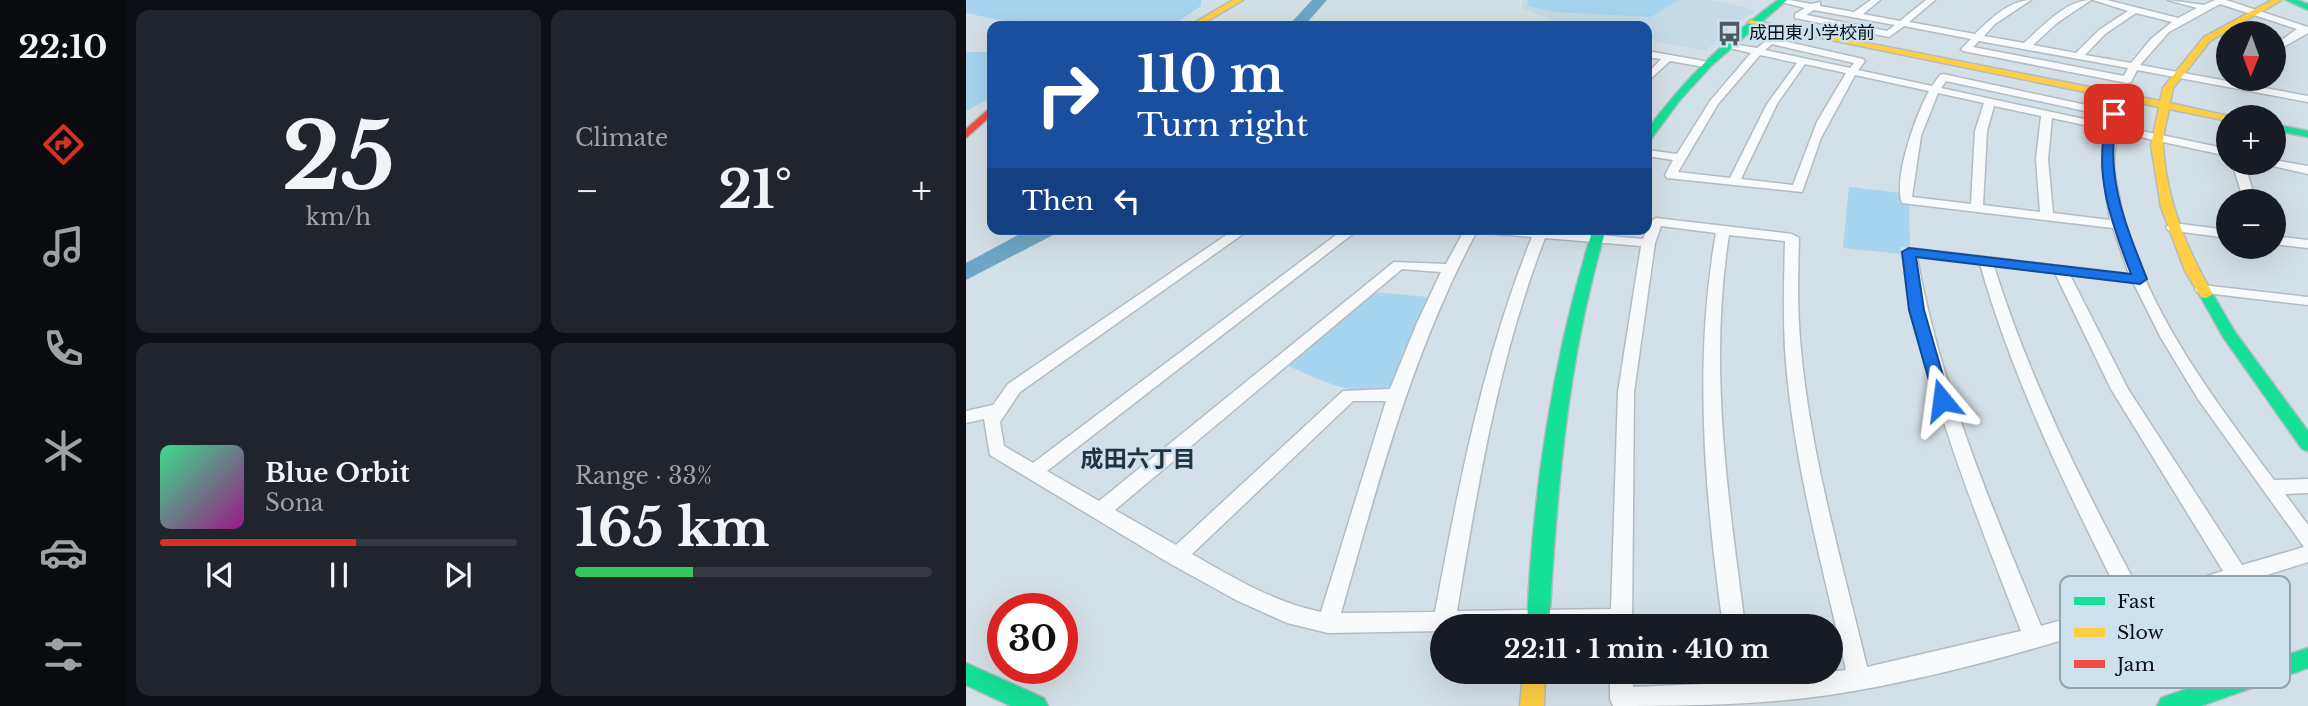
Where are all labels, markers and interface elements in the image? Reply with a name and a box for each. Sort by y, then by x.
bus stop icon: 成田東小学校前 [1715,19,1743,47]
north arrow [2216,21,2286,91]
map controls [2216,21,2286,259]
place label: 成田東小学校前 [1749,22,1875,44]
text: 22:10 [19,27,107,67]
text: 110 m [1137,44,1284,105]
icon: right [1022,49,1113,140]
pin [2084,84,2144,144]
icon: arrive [2095,95,2133,133]
text: 25 [282,101,395,214]
text: Turn right [1137,105,1308,145]
button: + [2216,105,2286,175]
icon: directions [39,120,88,169]
text: Climate [575,124,668,152]
text: 21° [718,158,792,222]
text: − [575,167,599,214]
text: + [911,167,932,214]
icon: left [1108,182,1146,220]
text: Then [1022,185,1094,217]
button: − [2216,189,2286,259]
text: km/h [306,203,371,231]
icon: music [39,222,88,271]
icon: phone [39,324,88,373]
position arrow [1905,363,1979,437]
icon: climate [39,426,88,475]
district label: 成田六丁目 [1081,445,1196,473]
text: Blue Orbit [265,457,410,489]
text: Range · 33% [575,462,712,490]
text: Sona [265,489,323,517]
text: 165 km [575,496,770,560]
icon: car [39,528,88,577]
icon: previous [201,556,239,594]
icon: pause [320,556,358,594]
icon: next [439,556,477,594]
legend [2060,576,2290,688]
text: Fast [2117,590,2156,613]
speed limit sign: 30 [987,593,1078,684]
text: Slow [2117,621,2164,644]
icon: filters [39,630,88,679]
text: 22:11 · 1 min · 410 m [1504,633,1769,665]
text: Jam [2114,653,2155,676]

